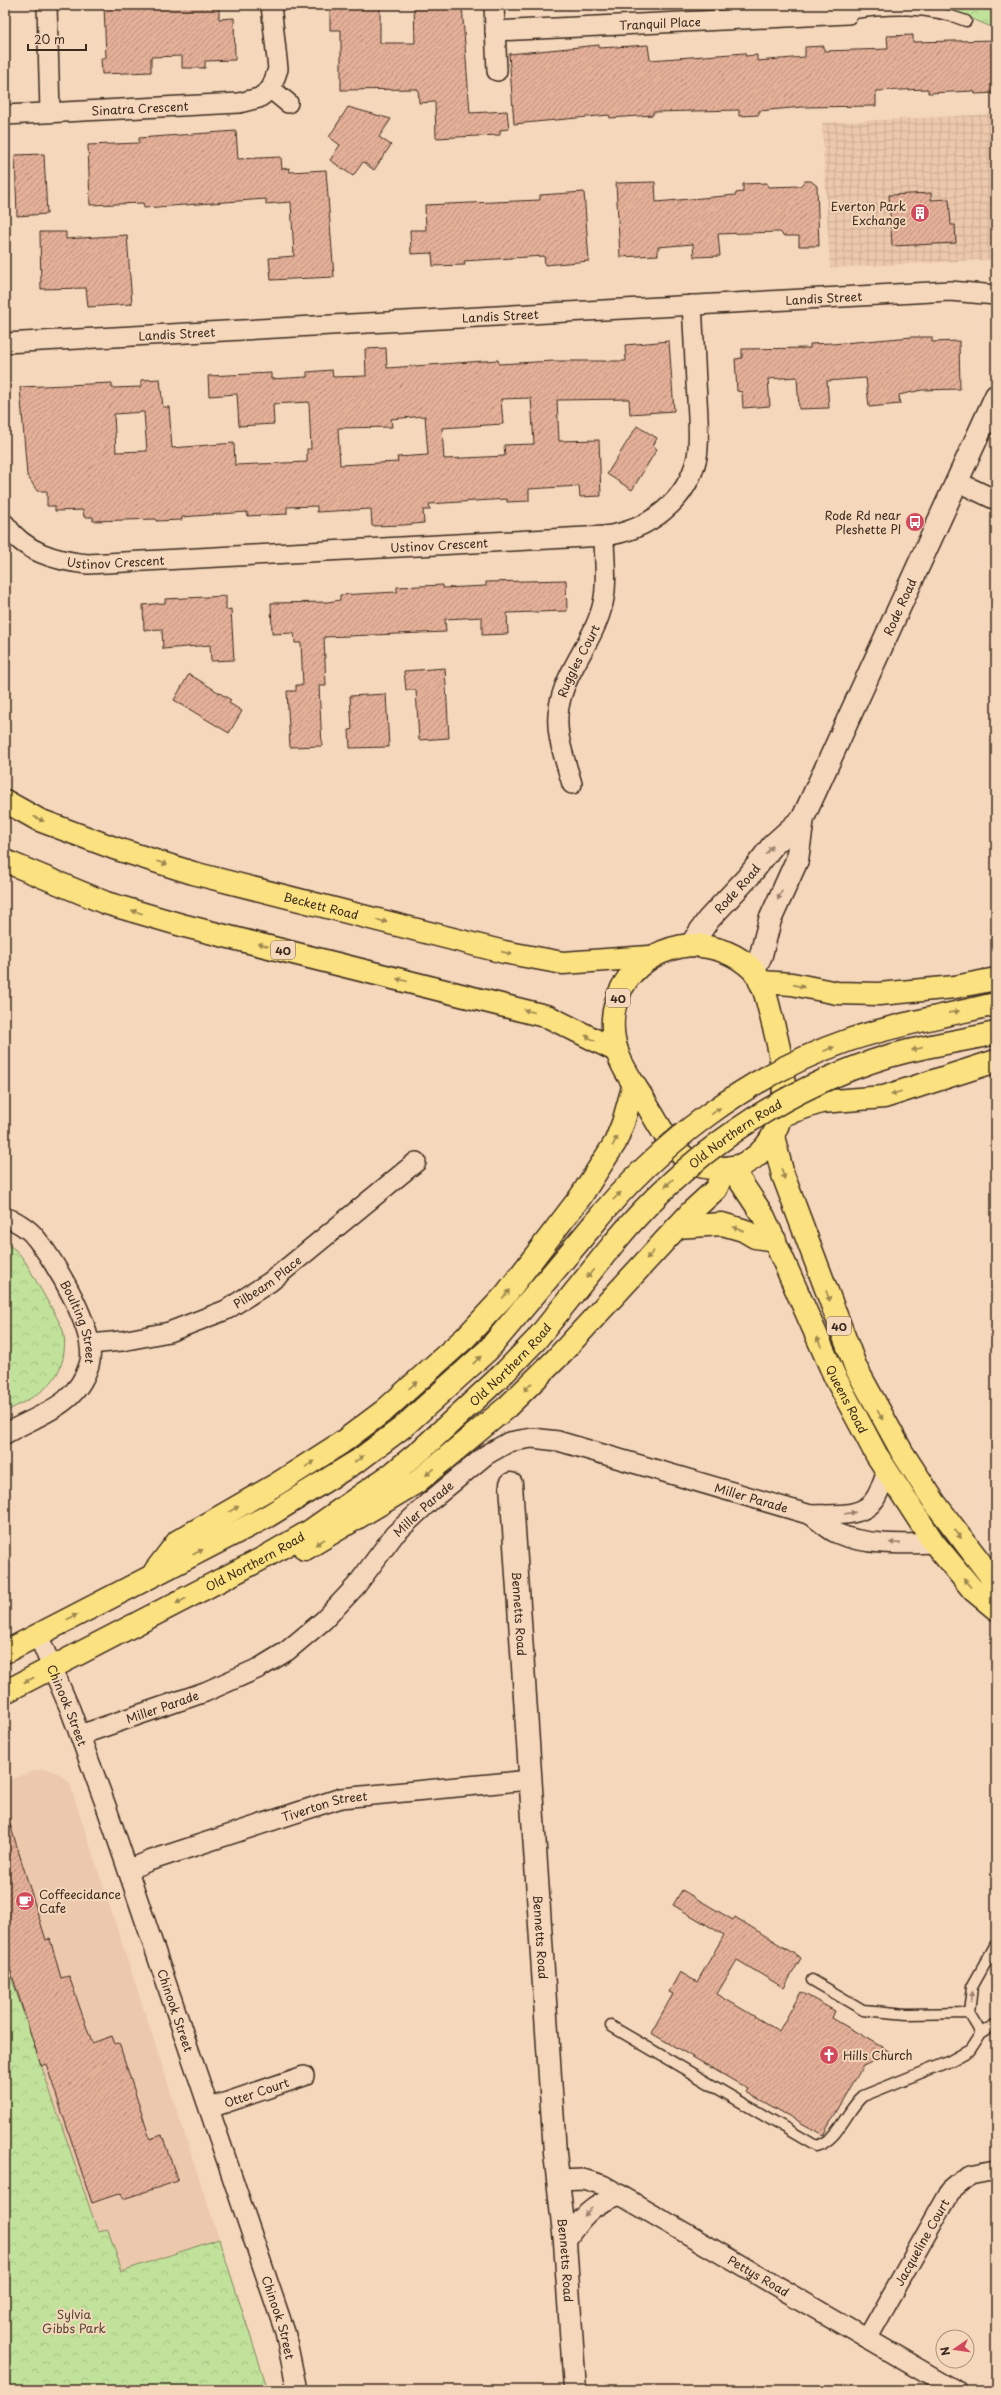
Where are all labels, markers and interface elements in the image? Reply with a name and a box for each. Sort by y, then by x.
street label: Tranquil Place [619,12,701,34]
scale bar [28,26,86,52]
text: 20 m [34,30,65,48]
street label: Sinatra Crescent [91,97,189,120]
place label: Everton Park Exchange [831,197,906,229]
building icon: Everton Park Exchange [909,202,931,224]
street label: Landis Street [785,287,863,309]
street label: Landis Street [461,305,539,327]
street label: Landis Street [138,322,216,345]
place label: Rode Rd near Pleshette Pl [824,506,902,538]
bus stop icon: Rode Rd near Pleshette Pl [904,511,926,533]
street label: Ustinov Crescent [390,533,489,557]
street label: Ustinov Crescent [65,551,165,573]
street label: Rode Road [879,575,921,639]
street label: Ruggles Court [553,621,604,700]
one-way arrow [34,816,45,822]
one-way arrow [765,844,773,855]
street label: Rode Road [710,860,764,917]
one-way arrow [156,861,168,867]
street label: Beckett Road [282,887,360,924]
one-way arrow [777,889,783,901]
one-way arrow [131,909,143,915]
one-way arrow [376,918,388,924]
road number: 40 [271,941,295,959]
one-way arrow [256,942,269,948]
one-way arrow [501,950,513,956]
one-way arrow [396,977,409,983]
one-way arrow [793,983,805,989]
road number: 40 [606,989,630,1007]
one-way arrow [522,1008,534,1014]
one-way arrow [948,1009,960,1015]
one-way arrow [584,1035,596,1042]
one-way arrow [824,1045,836,1051]
one-way arrow [910,1046,922,1052]
one-way arrow [890,1090,902,1096]
street label: Old Northern Road [684,1095,785,1172]
one-way arrow [710,1107,721,1115]
one-way arrow [611,1136,618,1147]
one-way arrow [780,1168,786,1180]
one-way arrow [664,1178,674,1187]
one-way arrow [612,1191,622,1201]
one-way arrow [731,1225,743,1231]
one-way arrow [645,1250,654,1260]
street label: Pilbeam Place [230,1251,305,1312]
one-way arrow [586,1268,594,1279]
street label: Boulting Street [56,1277,100,1365]
one-way arrow [501,1289,510,1299]
one-way arrow [826,1290,832,1302]
road number: 40 [827,1317,851,1335]
street label: Old Northern Road [465,1319,555,1410]
one-way arrow [816,1336,822,1347]
one-way arrow [473,1356,482,1365]
street label: Queens Road [822,1362,872,1437]
one-way arrow [408,1381,419,1390]
one-way arrow [523,1382,533,1392]
one-way arrow [877,1409,884,1421]
one-way arrow [354,1455,364,1463]
one-way arrow [304,1460,316,1467]
one-way arrow [425,1468,436,1477]
street label: Miller Parade [389,1476,457,1541]
street label: Miller Parade [712,1478,790,1517]
one-way arrow [228,1506,240,1512]
one-way arrow [844,1510,856,1516]
street label: Old Northern Road [202,1527,308,1595]
one-way arrow [954,1529,962,1540]
one-way arrow [315,1538,325,1546]
one-way arrow [889,1539,901,1546]
one-way arrow [192,1549,204,1556]
street label: Bennetts Road [508,1571,531,1657]
one-way arrow [962,1578,971,1588]
one-way arrow [175,1598,186,1604]
one-way arrow [67,1614,78,1621]
street label: Chinook Street [43,1661,92,1748]
one-way arrow [23,1677,35,1683]
street label: Miller Parade [123,1686,201,1728]
street label: Tiverton Street [279,1787,368,1826]
place label: Coffeecidance Cafe [39,1885,121,1917]
cafe icon: Coffeecidance Cafe [14,1890,36,1912]
street label: Bennetts Road [529,1894,553,1980]
street label: Chinook Street [153,1967,198,2054]
one-way arrow [967,1991,974,2004]
church icon: Hills Church [818,2044,840,2066]
place label: Hills Church [843,2046,912,2064]
street label: Otter Court [222,2073,291,2112]
street label: Jacqueline Court [890,2195,953,2289]
one-way arrow [583,2207,593,2217]
street label: Bennetts Road [553,2217,578,2303]
street label: Pettys Road [725,2251,793,2301]
street label: Chinook Street [257,2273,299,2361]
park label: Sylvia Gibbs Park [42,2305,106,2337]
north arrow [935,2329,975,2369]
text: N [935,2345,954,2358]

